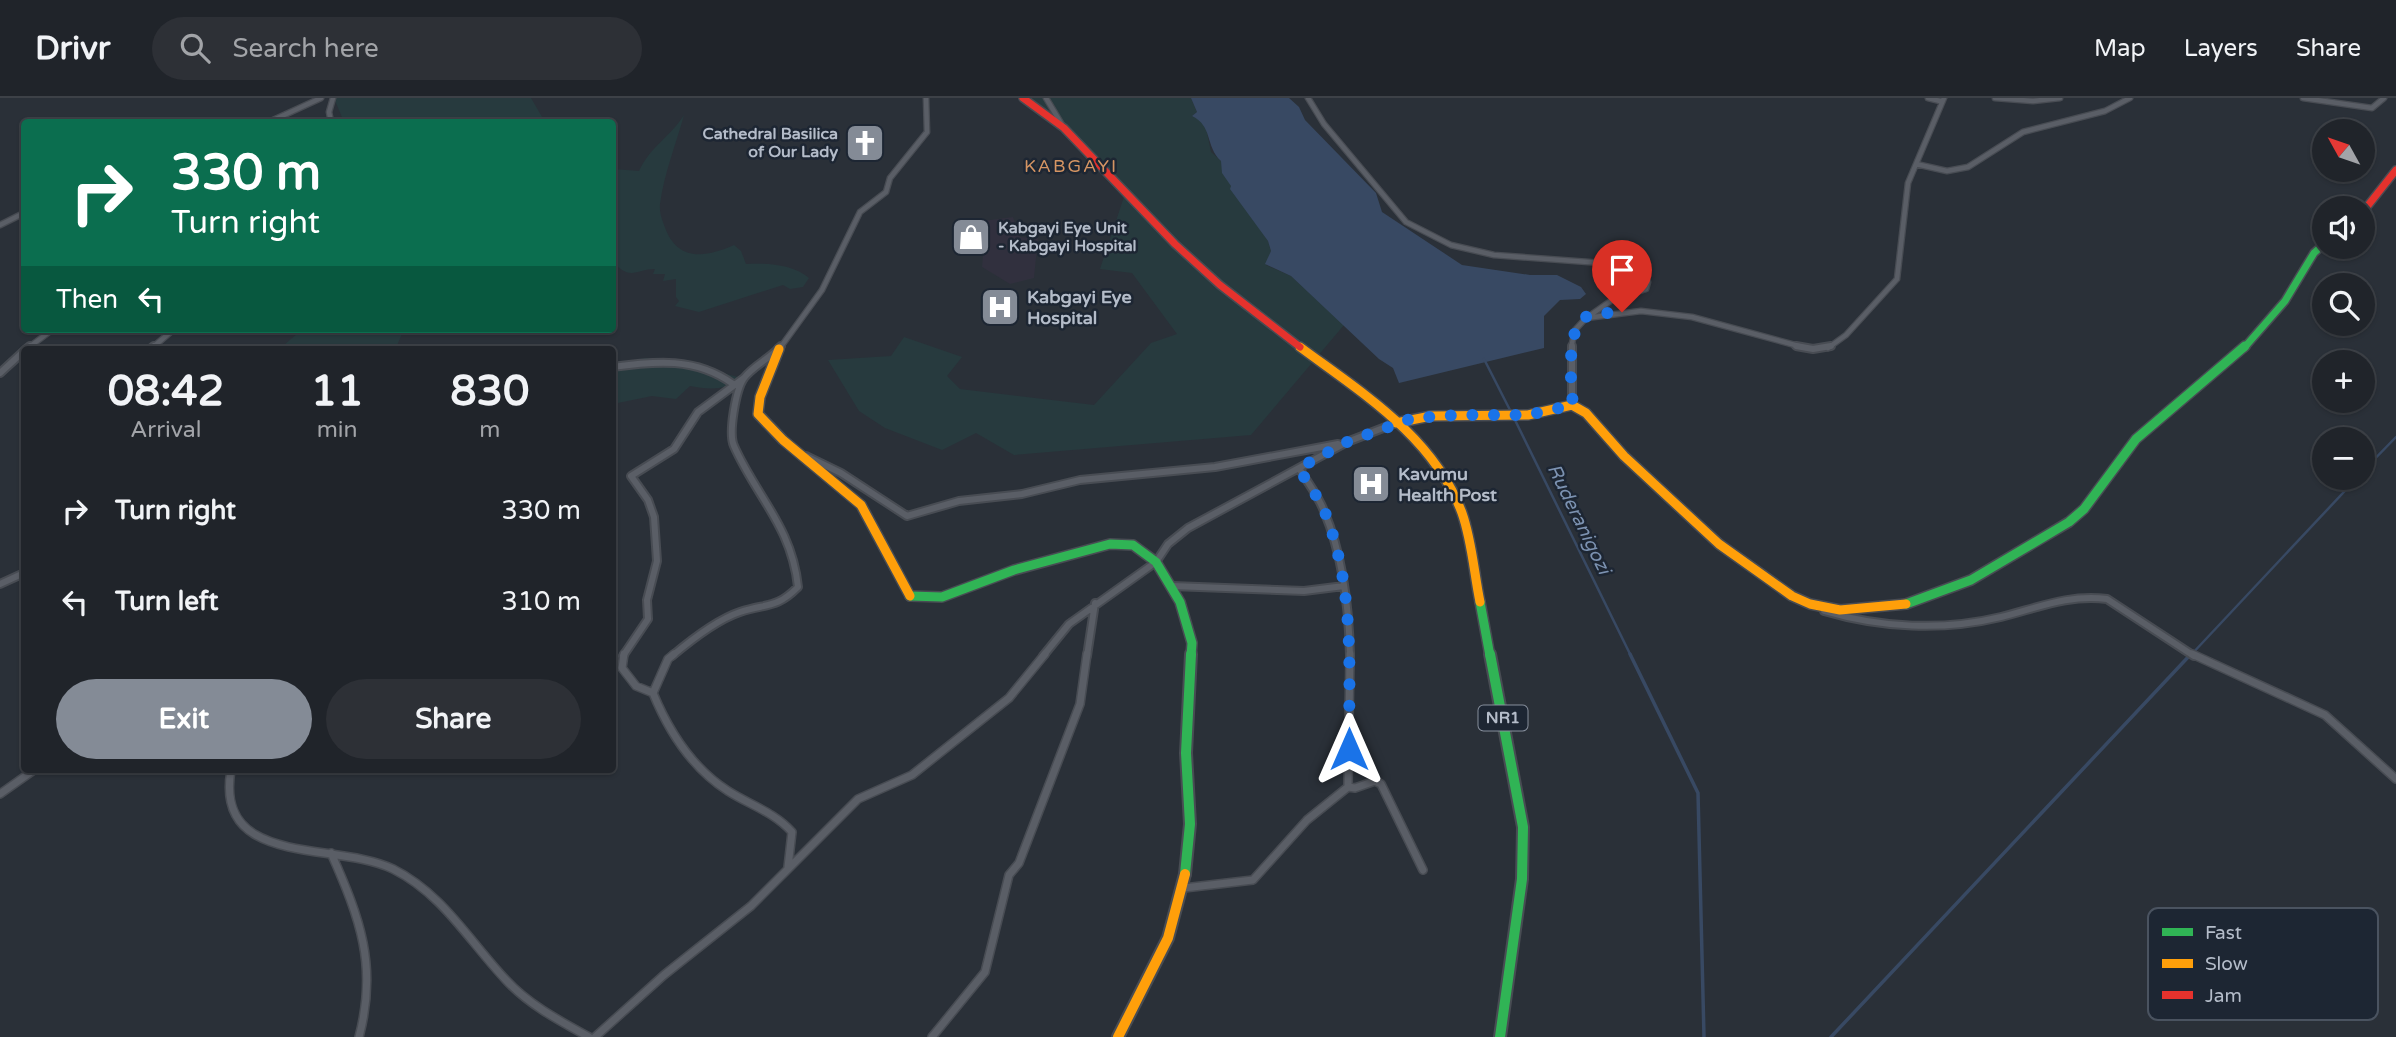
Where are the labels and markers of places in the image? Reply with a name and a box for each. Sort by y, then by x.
church icon: Cathedral Basilica of Our Lady [844,122,886,164]
place label: Cathedral Basilica of Our Lady [703,124,838,162]
shop icon: Kabgayi Eye Unit - Kabgayi Hospital [950,216,992,258]
place label: Kabgayi Eye Unit - Kabgayi Hospital [998,218,1137,256]
pin [1592,240,1652,312]
hospital icon: Kabgayi Eye Hospital [979,286,1021,328]
place label: Kabgayi Eye Hospital [1027,286,1132,329]
hospital icon: Kavumu Health Post [1350,463,1392,505]
place label: Kavumu Health Post [1398,463,1497,506]

